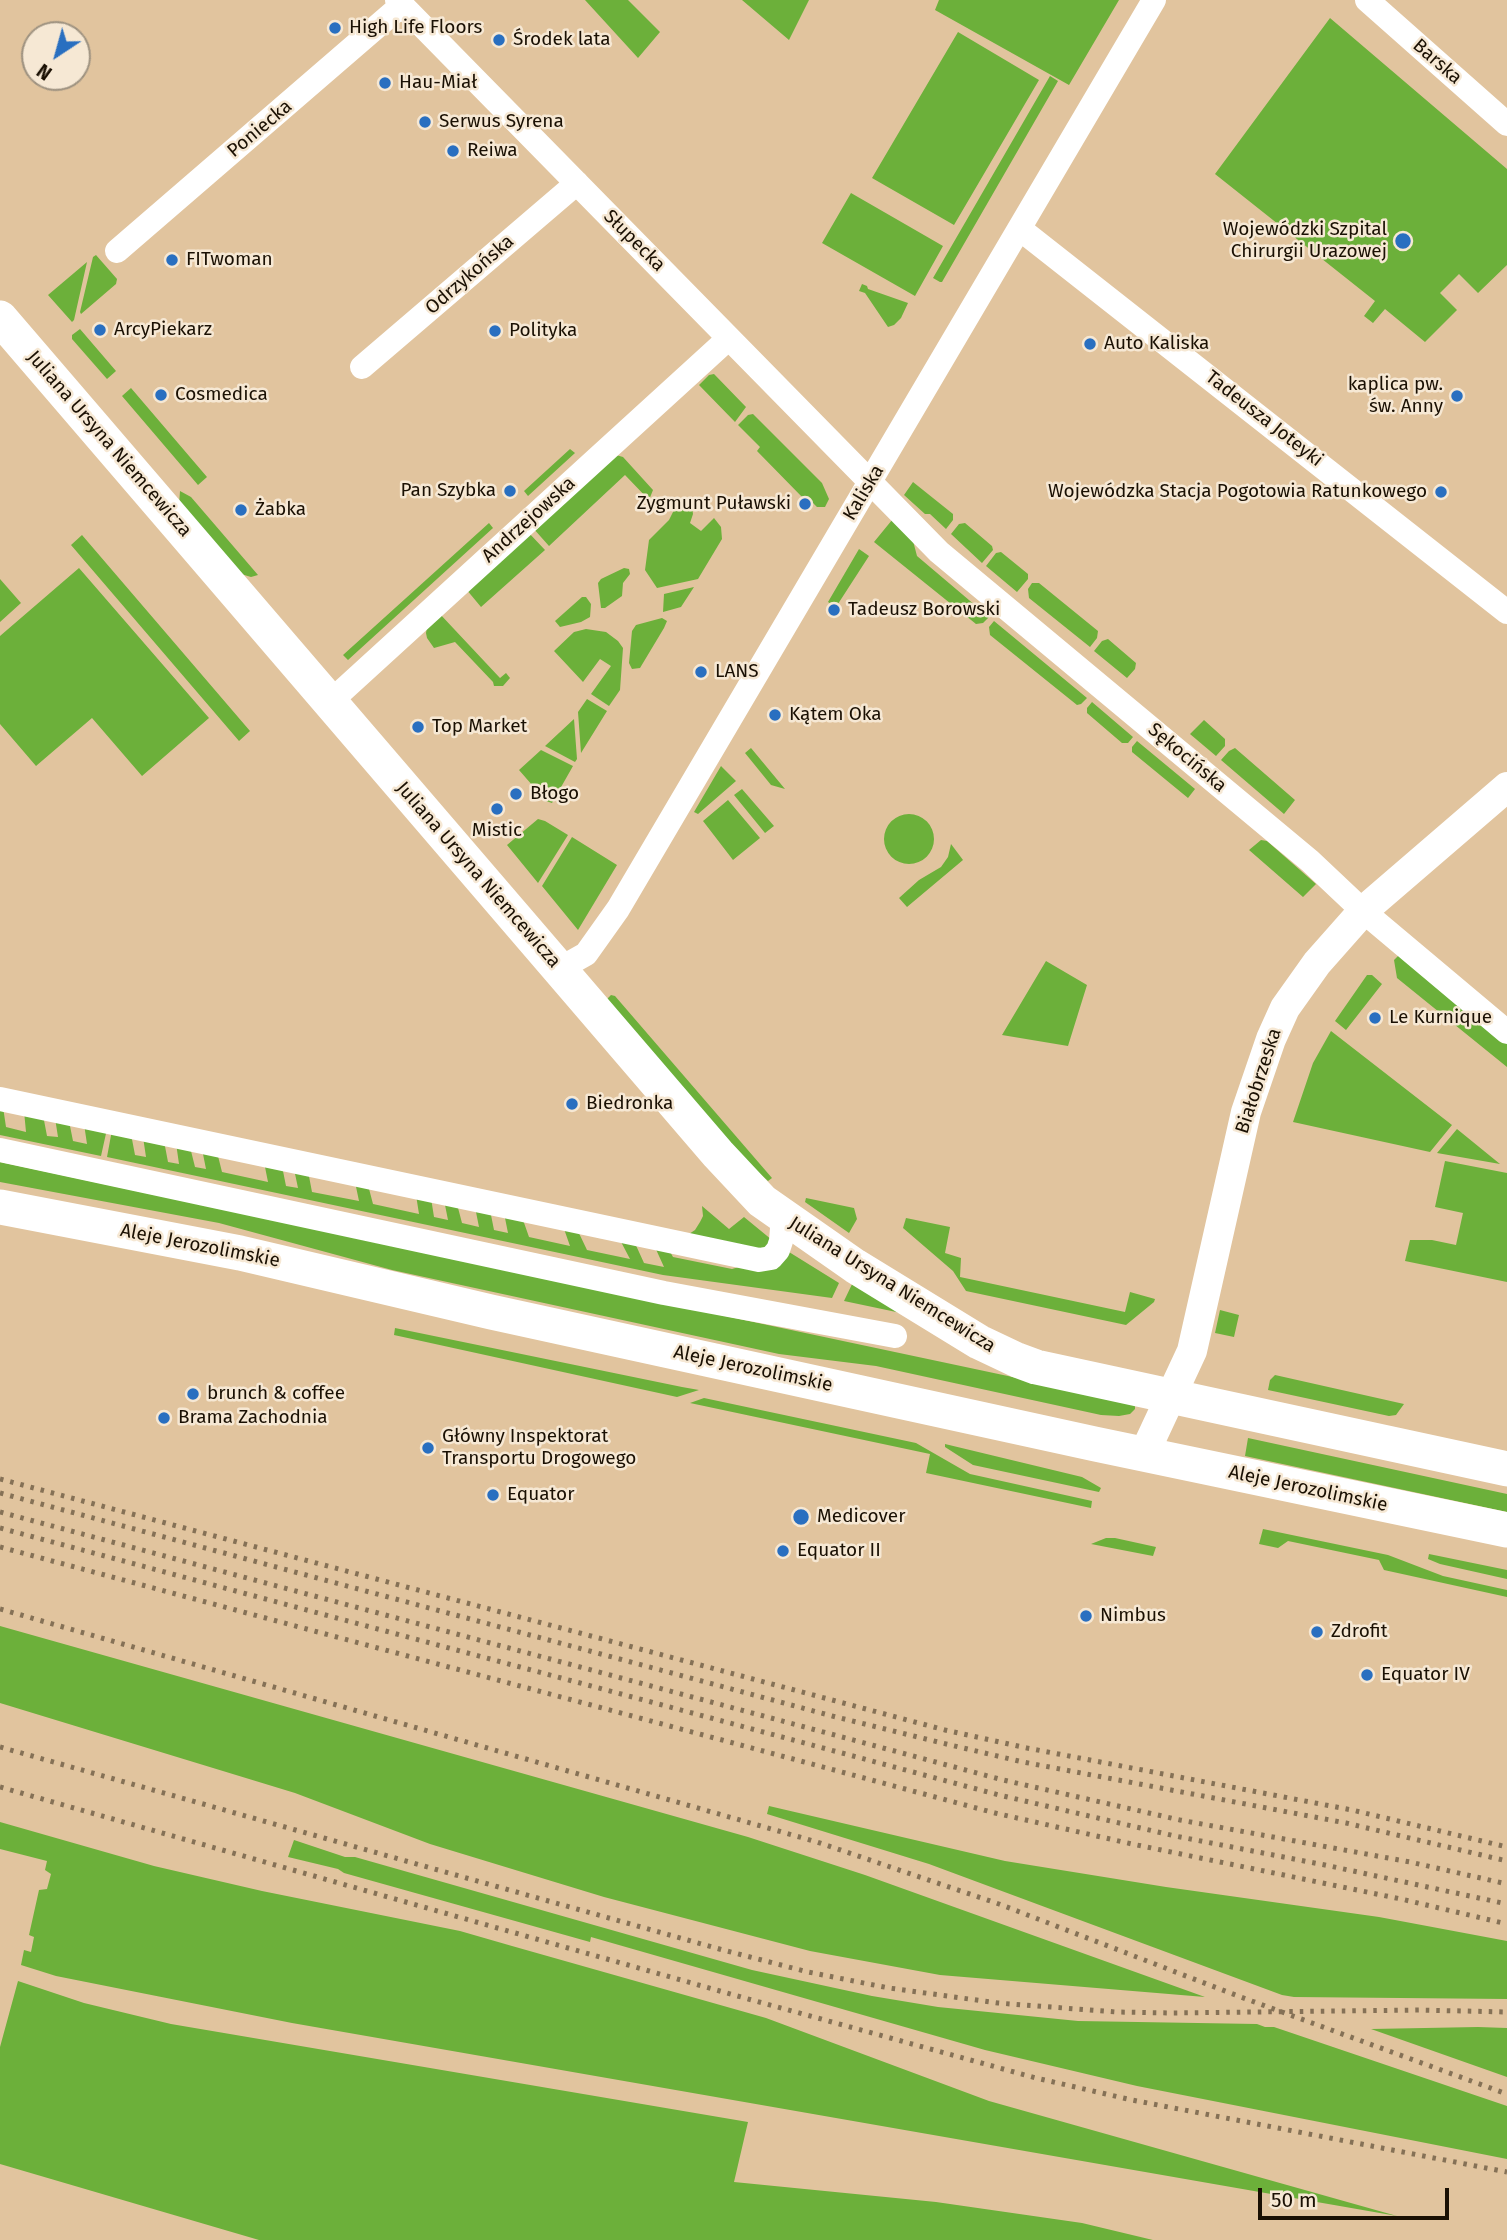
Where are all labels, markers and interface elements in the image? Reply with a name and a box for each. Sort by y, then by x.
place label: High Life Floors [349,17,482,39]
marker: High Life Floors [327,20,343,36]
north arrow [21,21,91,91]
place label: Środek lata [513,29,611,51]
marker: Środek lata [491,32,507,48]
street label: Barska [1408,35,1466,89]
text: N [33,59,56,85]
place label: Hau-Miał [399,72,477,94]
marker: Hau-Miał [377,75,393,91]
street label: Poniecka [223,95,297,163]
place label: Serwus Syrena [439,111,564,133]
marker: Serwus Syrena [417,114,433,130]
place label: Reiwa [467,140,518,162]
marker: Reiwa [445,143,461,159]
street label: Słupecka [598,205,670,277]
place label: Wojewódzki Szpital Chirurgii Urazowej [1223,219,1387,263]
street label: Odrzykońska [421,230,519,320]
marker: Wojewódzki Szpital Chirurgii Urazowej [1393,231,1413,251]
place label: FITwoman [186,249,273,271]
marker: FITwoman [164,252,180,268]
place label: ArcyPiekarz [114,319,212,341]
place label: Polityka [509,320,577,342]
marker: ArcyPiekarz [92,322,108,338]
marker: Polityka [487,323,503,339]
place label: Auto Kaliska [1104,333,1209,355]
marker: Auto Kaliska [1082,336,1098,352]
street label: Juliana Ursyna Niemcewicza [22,346,196,542]
street label: Tadeusza Joteyki [1201,366,1327,472]
place label: kaplica pw. św. Anny [1348,374,1443,418]
place label: Cosmedica [175,384,268,406]
marker: Cosmedica [153,387,169,403]
marker: kaplica pw. św. Anny [1449,388,1465,404]
street label: Kaliska [839,461,889,525]
street label: Andrzejowska [478,472,580,568]
place label: Pan Szybka [401,480,496,502]
place label: Wojewódzka Stacja Pogotowia Ratunkowego [1048,481,1427,503]
marker: Pan Szybka [502,483,518,499]
marker: Wojewódzka Stacja Pogotowia Ratunkowego [1433,484,1449,500]
place label: Zygmunt Puławski [637,493,791,515]
marker: Zygmunt Puławski [797,496,813,512]
place label: Żabka [255,499,306,521]
marker: Żabka [233,502,249,518]
place label: Tadeusz Borowski [848,599,1000,621]
marker: Tadeusz Borowski [826,602,842,618]
place label: LANS [715,661,759,683]
marker: LANS [693,664,709,680]
place label: Kątem Oka [789,704,882,726]
marker: Kątem Oka [767,707,783,723]
place label: Top Market [432,716,527,738]
marker: Top Market [410,719,426,735]
street label: Sękocińska [1143,719,1231,797]
street label: Juliana Ursyna Niemcewicza [391,777,565,973]
place label: Błogo [530,783,579,805]
marker: Błogo [508,786,524,802]
marker: Mistic [489,801,505,817]
place label: Mistic [472,820,522,842]
place label: Le Kurnique [1389,1007,1492,1029]
marker: Le Kurnique [1367,1010,1383,1026]
street label: Białobrzeska [1231,1025,1287,1137]
place label: Biedronka [586,1093,673,1115]
marker: Biedronka [564,1096,580,1112]
street label: Juliana Ursyna Niemcewicza [785,1212,999,1358]
street label: Aleje Jerozolimskie [118,1219,282,1273]
street label: Aleje Jerozolimskie [671,1341,835,1397]
place label: brunch & coffee [207,1383,345,1405]
marker: brunch & coffee [185,1386,201,1402]
place label: Brama Zachodnia [178,1407,328,1429]
marker: Brama Zachodnia [156,1410,172,1426]
place label: Główny Inspektorat Transportu Drogowego [442,1426,636,1470]
marker: Główny Inspektorat Transportu Drogowego [420,1440,436,1456]
street label: Aleje Jerozolimskie [1226,1461,1390,1517]
place label: Equator [507,1484,575,1506]
marker: Equator [485,1487,501,1503]
place label: Medicover [817,1506,906,1528]
marker: Medicover [791,1507,811,1527]
place label: Equator II [797,1540,881,1562]
marker: Equator II [775,1543,791,1559]
place label: Nimbus [1100,1605,1166,1627]
marker: Nimbus [1078,1608,1094,1624]
place label: Zdrofit [1331,1621,1388,1643]
marker: Zdrofit [1309,1624,1325,1640]
place label: Equator IV [1381,1664,1470,1686]
marker: Equator IV [1359,1667,1375,1683]
scale bar [1262,2174,1453,2218]
text: 50 m [1271,2187,1317,2213]

